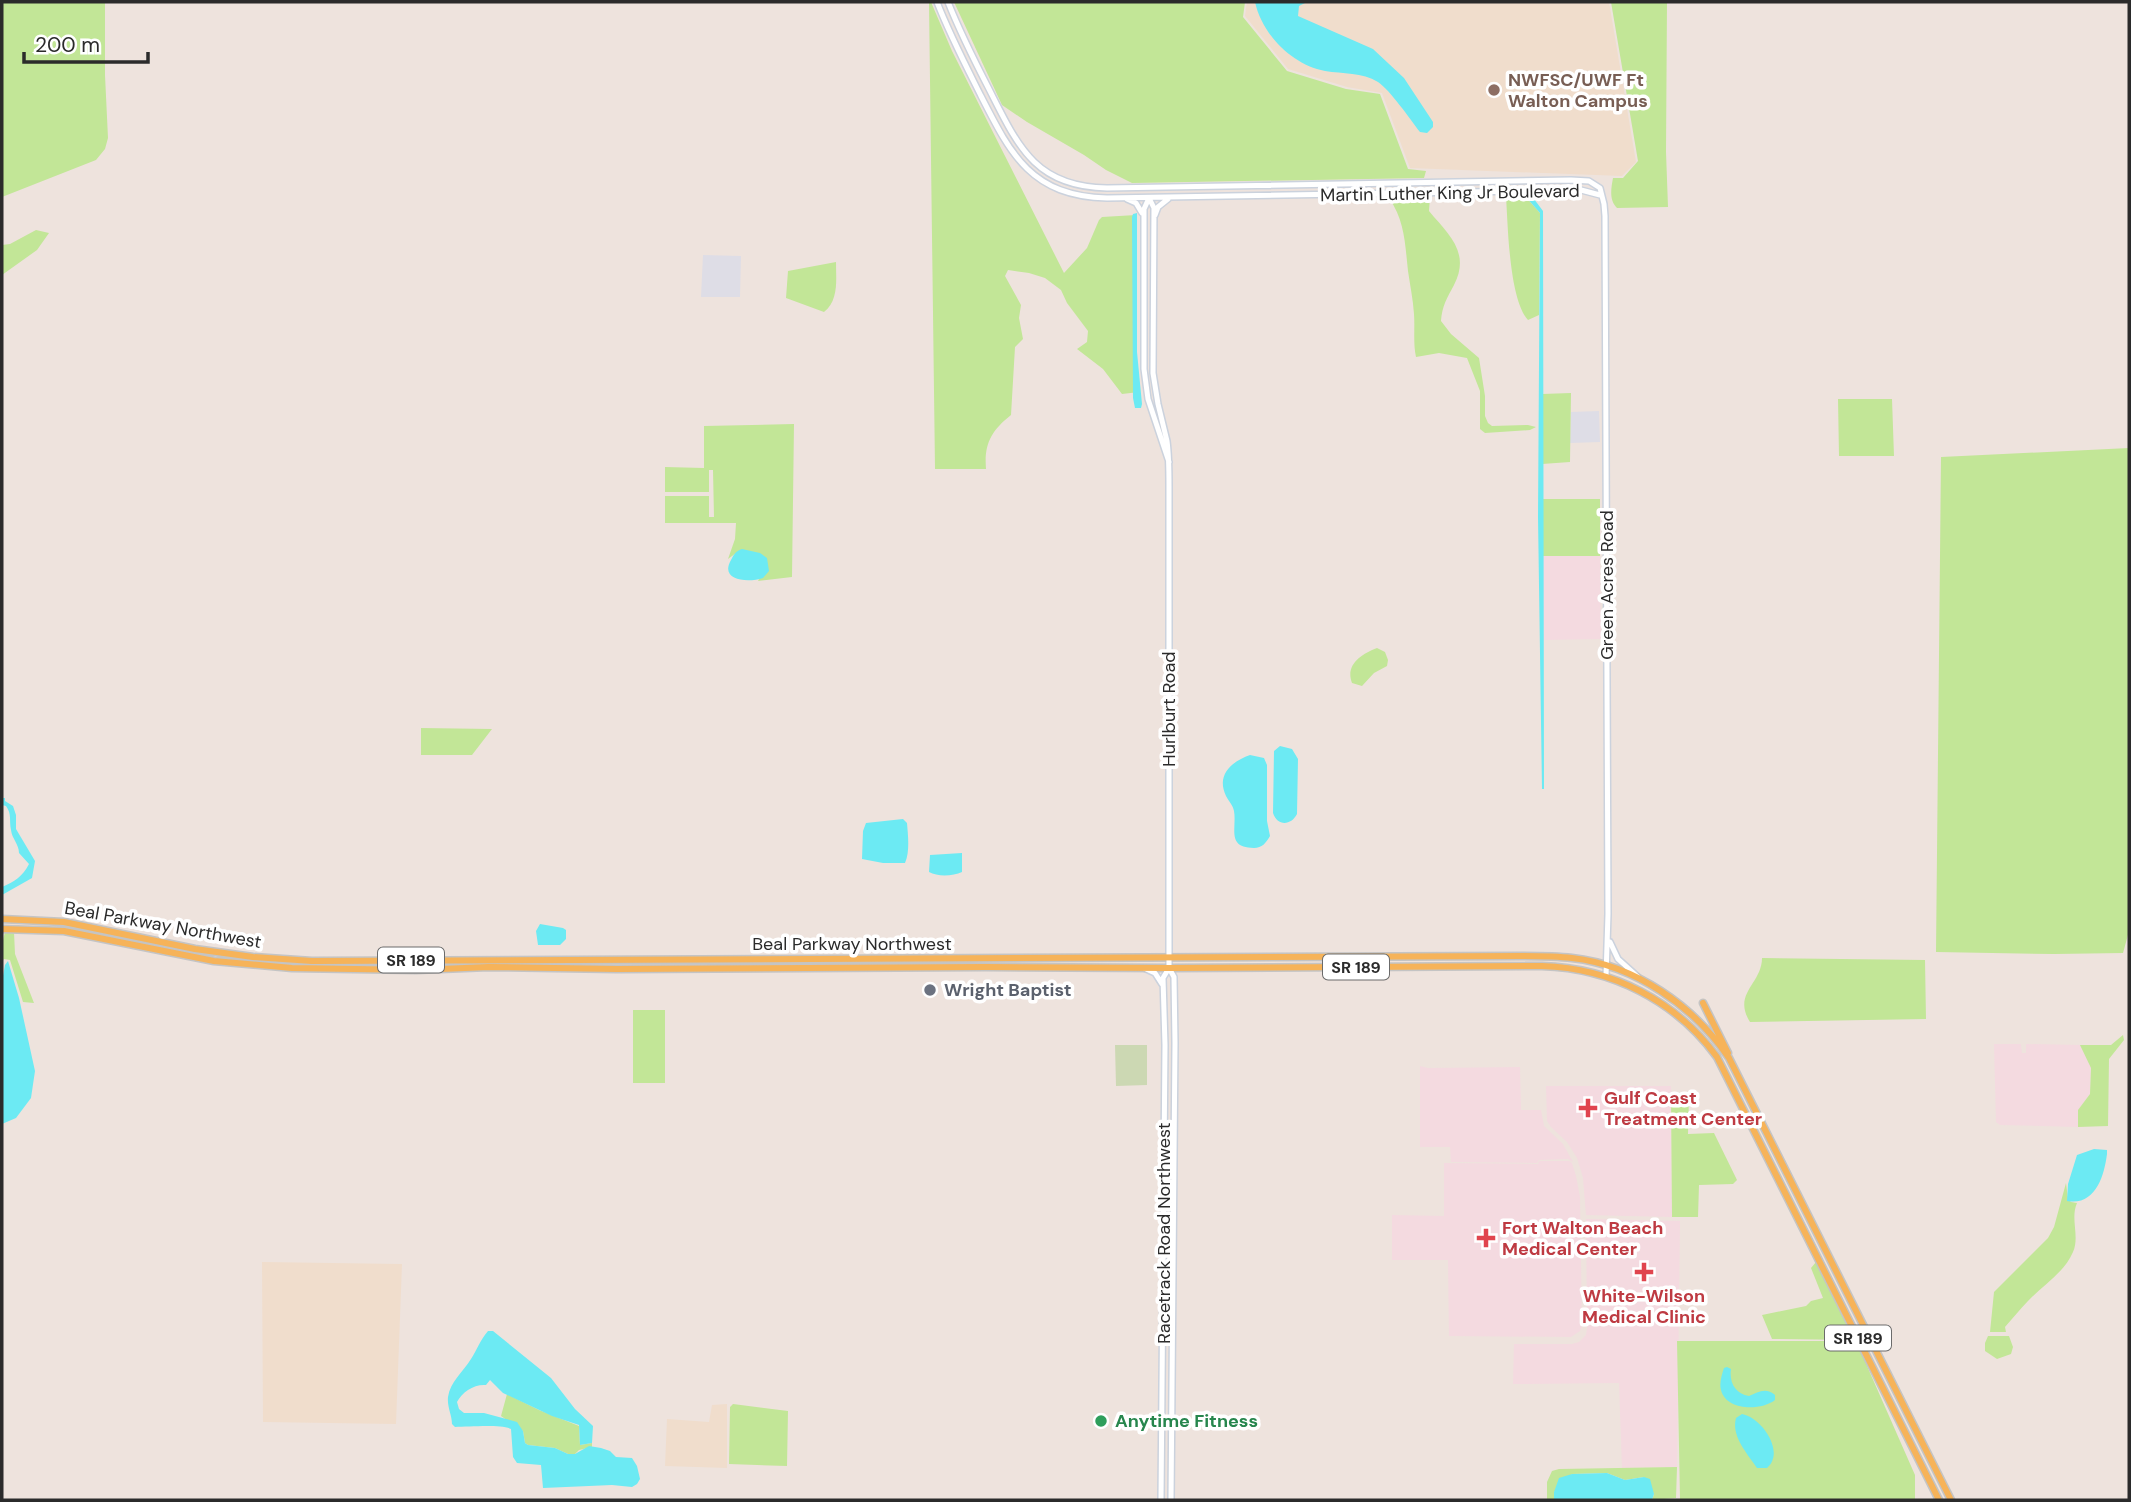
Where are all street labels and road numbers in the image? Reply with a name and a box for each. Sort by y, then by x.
street label: Martin Luther King Jr Boulevard [1320,179,1580,207]
street label: Green Acres Road [1595,510,1619,660]
street label: Hurlburt Road [1157,651,1181,767]
street label: Beal Parkway Northwest [63,896,263,954]
street label: Beal Parkway Northwest [752,932,952,956]
road number: SR 189 [378,948,444,972]
road number: SR 189 [1323,954,1389,979]
street label: Racetrack Road Northwest [1152,1122,1176,1344]
road number: SR 189 [1825,1326,1891,1350]

